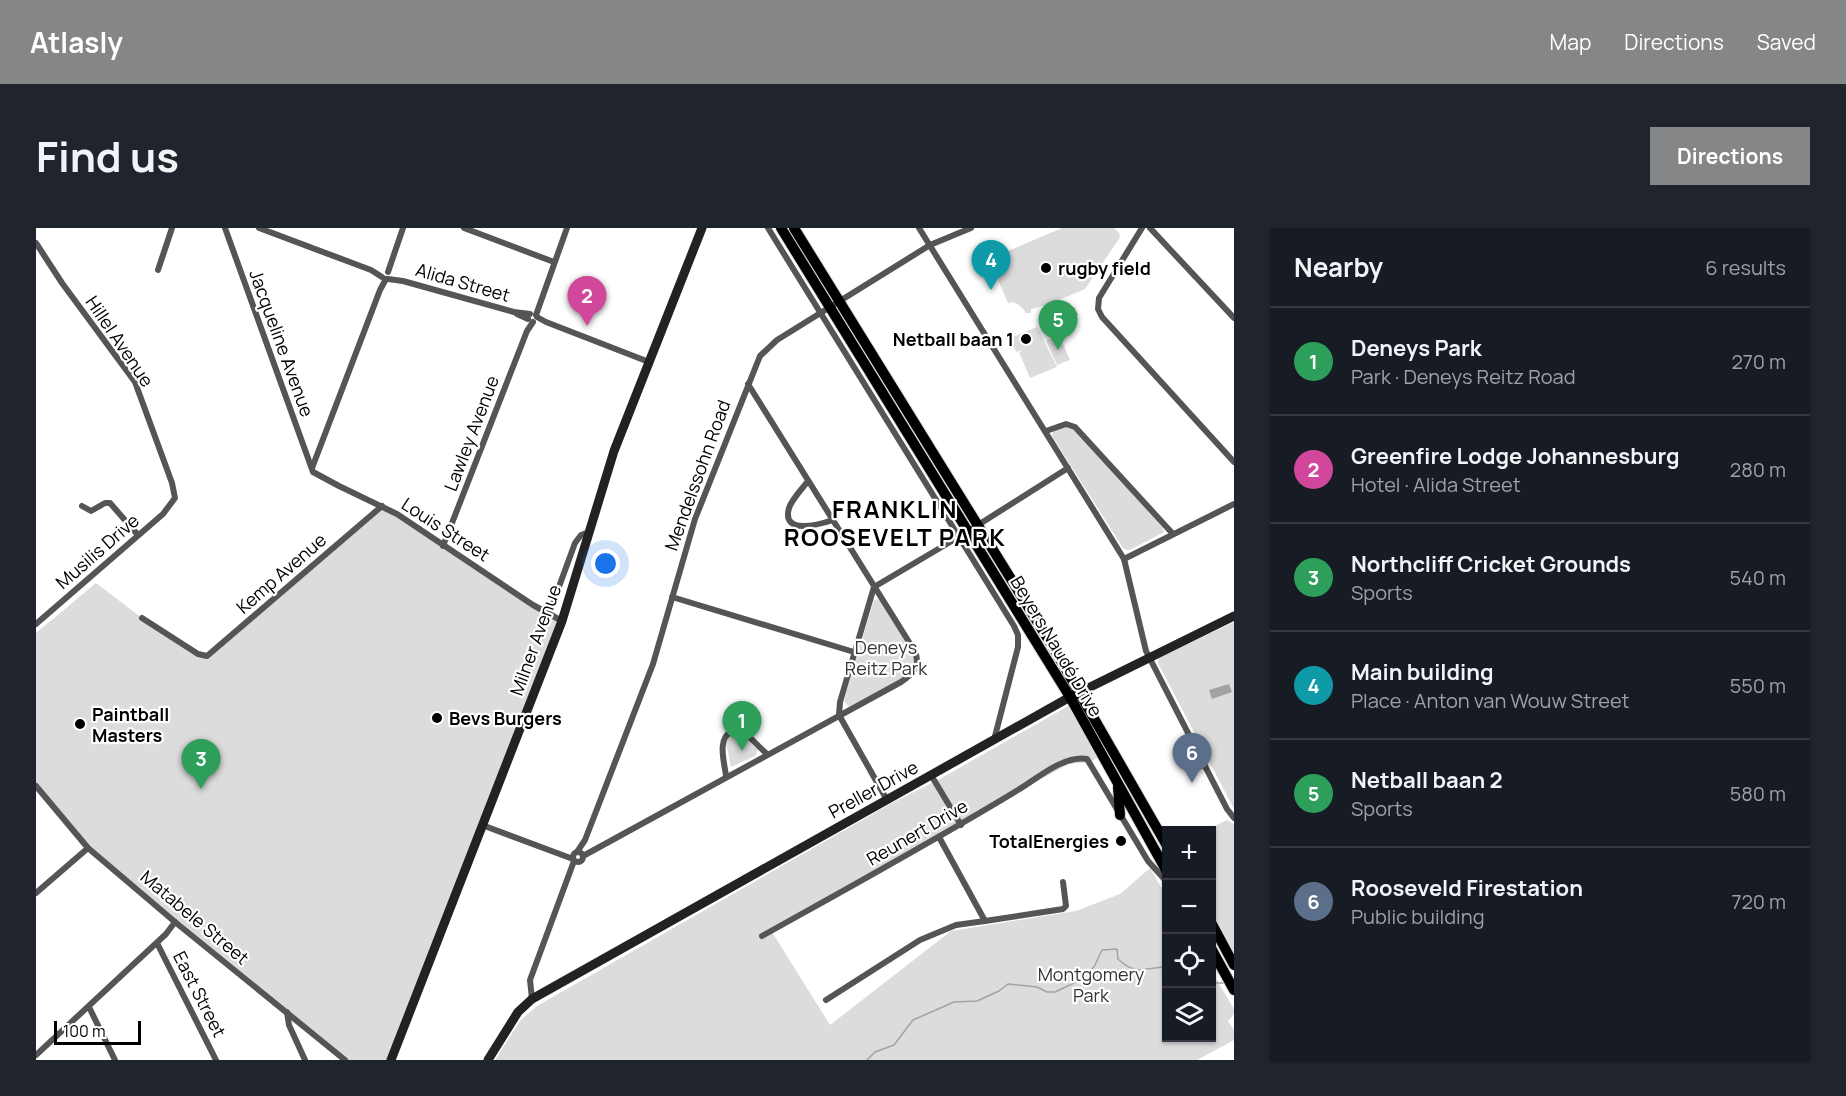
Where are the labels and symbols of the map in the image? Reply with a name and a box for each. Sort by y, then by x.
pin: 4 [972,241,1010,290]
place label: rugby field [1058,256,1151,280]
street label: Alida Street [413,257,513,307]
marker: rugby field [1039,261,1053,275]
street label: Jacqueline Avenue [244,266,320,420]
pin: 2 [568,276,606,326]
street label: Hillel Avenue [81,291,159,391]
pin: 5 [1038,300,1078,350]
place label: Netball baan 1 [893,327,1014,351]
marker: Netball baan 1 [1019,332,1033,346]
street label: Lawley Avenue [438,372,504,494]
street label: Mendelssohn Road [659,396,735,554]
street label: Louis Street [397,492,495,566]
district label: FRANKLIN ROOSEVELT PARK [784,492,1006,553]
street label: Musilis Drive [50,508,144,594]
street label: Kemp Avenue [231,527,331,619]
your location [591,549,620,578]
street label: Beyers Naudé Drive [1005,571,1109,721]
street label: Milner Avenue [504,581,566,699]
park label: Deneys Reitz Park [845,635,928,680]
place label: Paintball Masters [92,702,169,747]
pin: 1 [722,702,762,751]
place label: Bevs Burgers [449,706,562,730]
marker: Bevs Burgers [430,711,444,725]
marker: Paintball Masters [73,717,87,731]
pin: 6 [1172,734,1212,783]
pin: 3 [182,740,220,789]
street label: Preller Drive [824,755,922,823]
street label: Reunert Drive [862,793,972,871]
place label: TotalEnergies [989,829,1109,853]
marker: TotalEnergies [1114,834,1128,848]
street label: Matabele Street [136,865,254,969]
street label: East Street [168,947,232,1041]
park label: Montgomery Park [1038,962,1145,1007]
scale bar [54,1018,141,1046]

